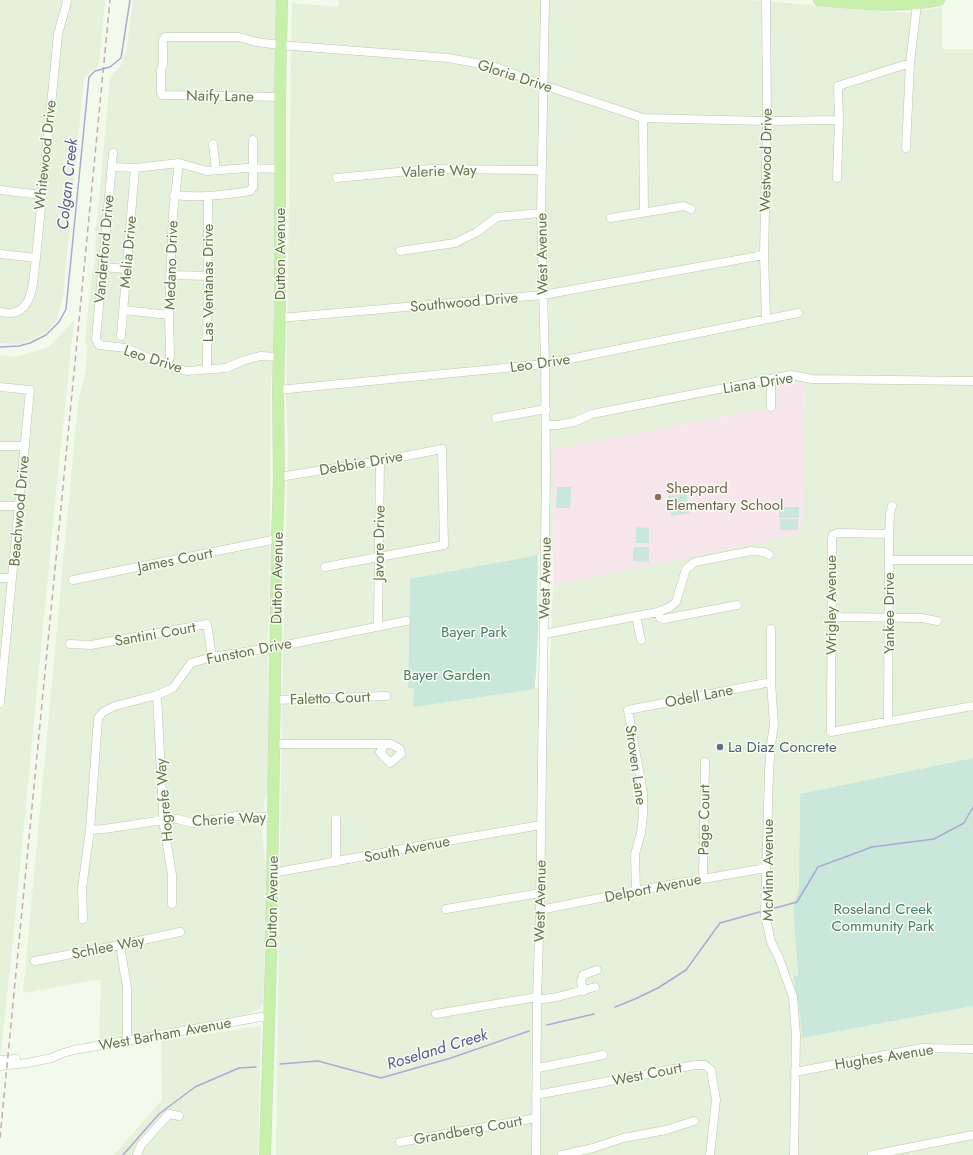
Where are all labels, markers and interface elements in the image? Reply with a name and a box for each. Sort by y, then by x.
street label: Gloria Drive [475,54,555,99]
street label: Naify Lane [186,84,254,108]
street label: Whitewood Drive [28,99,62,211]
street label: Westwood Drive [754,108,778,212]
water label: Colgan Creek [51,136,83,231]
street label: Valerie Way [401,159,477,183]
street label: Vanderford Drive [88,194,120,304]
street label: Dutton Avenue [269,207,291,300]
street label: West Avenue [530,212,554,295]
street label: Melia Drive [114,215,142,289]
street label: Medano Drive [158,220,184,310]
street label: Las Ventanas Drive [197,223,219,342]
street label: Southwood Drive [409,286,519,318]
street label: Leo Drive [121,339,185,379]
street label: Leo Drive [509,348,572,378]
street label: Liana Drive [721,367,795,399]
street label: Debbie Drive [317,445,405,481]
street label: Beachwood Drive [3,454,35,567]
place label: Sheppard Elementary School [666,477,783,516]
marker: Sheppard Elementary School [653,492,663,502]
street label: Javore Drive [367,505,391,583]
street label: Dutton Avenue [265,531,289,624]
street label: West Avenue [533,536,557,619]
street label: James Court [134,542,215,578]
street label: Wrigley Avenue [820,555,842,655]
street label: Yankee Drive [878,572,900,654]
street label: Santini Court [113,616,198,652]
park label: Bayer Park [441,621,507,643]
street label: Funston Drive [204,632,294,670]
park label: Bayer Garden [403,664,491,686]
street label: Odell Lane [663,679,735,713]
street label: Faletto Court [289,686,371,710]
street label: Stroven Lane [619,723,653,807]
place label: La Diaz Concrete [728,736,837,758]
marker: La Diaz Concrete [715,742,725,752]
street label: Hogrefe Way [149,757,179,843]
street label: Page Court [692,784,716,856]
street label: Cherie Way [191,806,267,832]
street label: McMinn Avenue [757,819,779,921]
street label: South Avenue [362,830,452,868]
street label: Dutton Avenue [260,855,284,948]
street label: West Avenue [528,859,552,942]
street label: Delport Avenue [603,868,704,908]
park label: Roseland Creek Community Park [832,898,935,937]
street label: Schlee Way [70,929,147,965]
street label: West Barham Avenue [97,1011,233,1056]
water label: Roseland Creek [384,1022,491,1075]
street label: Hughes Avenue [833,1038,935,1076]
street label: West Court [610,1056,684,1092]
street label: Grandberg Court [412,1110,524,1150]

